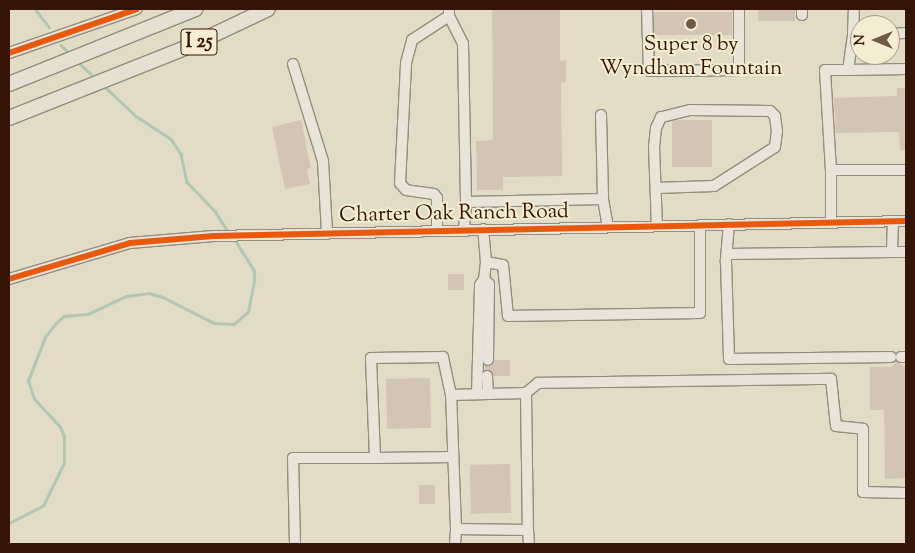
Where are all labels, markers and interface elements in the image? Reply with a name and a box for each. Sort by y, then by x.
north arrow [850,15,900,65]
marker: Super 8 by Wyndham Fountain [685,18,697,30]
road number: I 25 [180,24,218,60]
place label: Super 8 by Wyndham Fountain [600,32,782,82]
text: N [851,34,871,46]
street label: Charter Oak Ranch Road [339,199,569,229]

